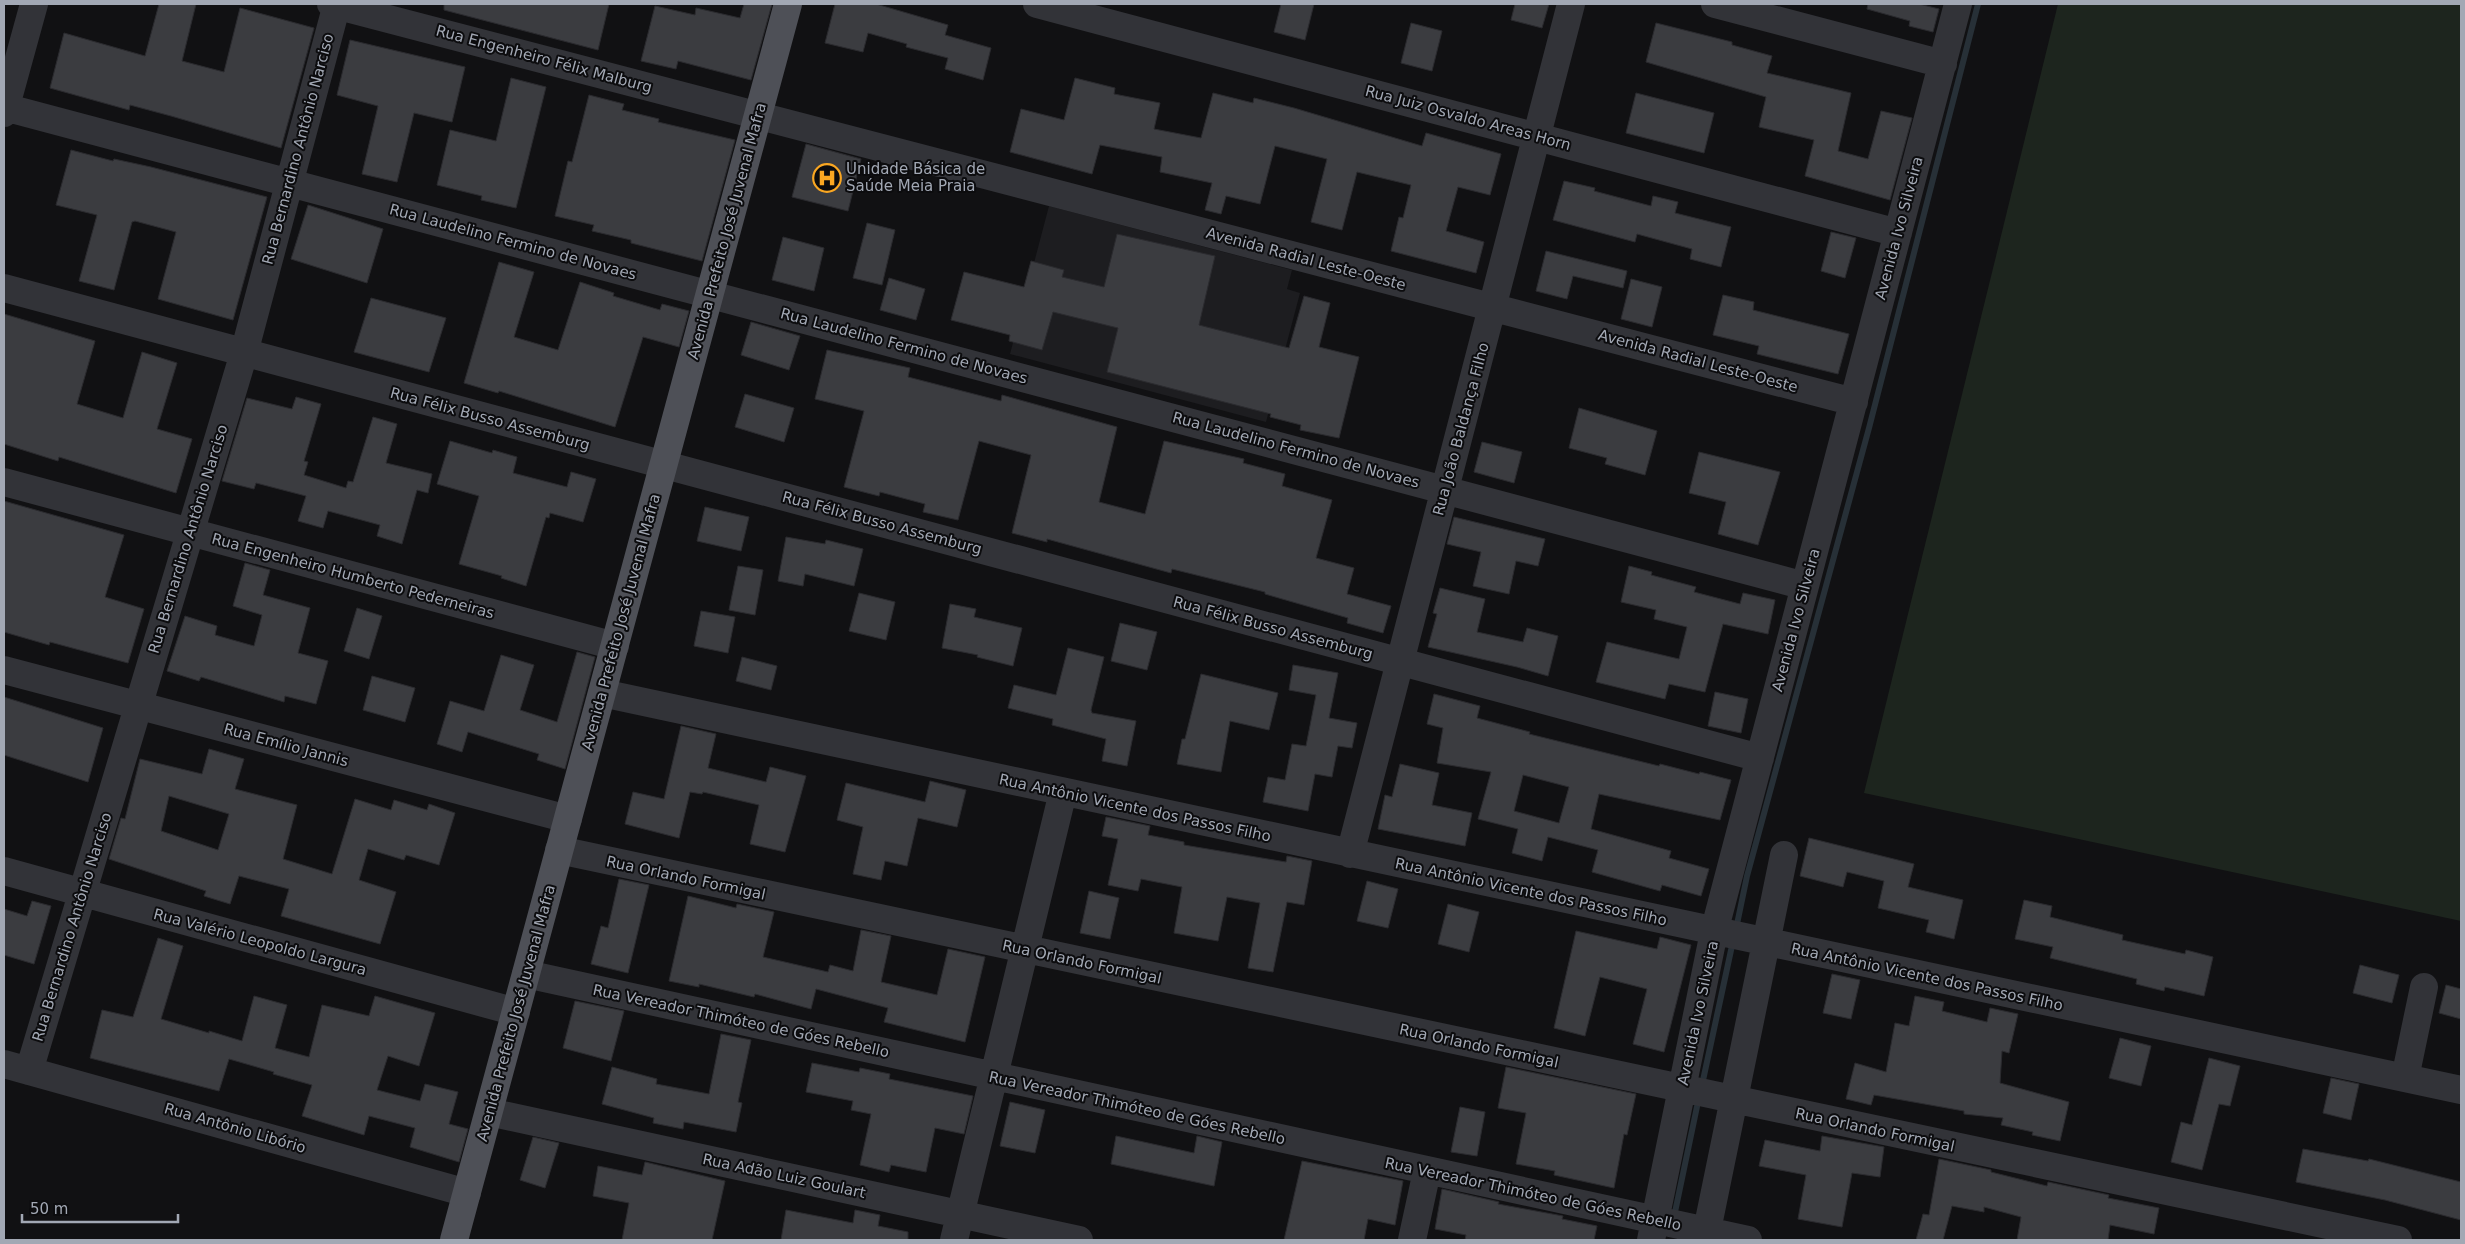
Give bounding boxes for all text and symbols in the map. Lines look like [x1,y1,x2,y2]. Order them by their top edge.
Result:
street label: Rua Engenheiro Félix Malburg [434,21,654,97]
street label: Rua Bernardino Antônio Narciso [258,31,338,267]
street label: Rua Juiz Osvaldo Areas Horn [1363,82,1573,154]
street label: Avenida Prefeito José Juvenal Mafra [684,101,770,361]
street label: Avenida Ivo Silveira [1871,154,1927,302]
place label: Unidade Básica de Saúde Meia Praia [846,160,985,195]
hospital icon: Unidade Básica de Saúde Meia Praia [812,163,842,193]
street label: Rua Laudelino Fermino de Novaes [388,200,639,284]
street label: Avenida Radial Leste-Oeste [1204,224,1408,294]
street label: Rua Laudelino Fermino de Novaes [779,304,1030,388]
street label: Avenida Radial Leste-Oeste [1596,326,1800,396]
street label: Rua João Baldança Filho [1429,340,1493,518]
street label: Rua Félix Busso Assemburg [388,384,592,454]
street label: Rua Laudelino Fermino de Novaes [1171,408,1422,492]
street label: Rua Bernardino Antônio Narciso [145,422,231,656]
street label: Rua Félix Busso Assemburg [780,488,984,558]
street label: Avenida Prefeito José Juvenal Mafra [578,492,664,752]
street label: Rua Engenheiro Humberto Pederneiras [210,530,496,622]
street label: Avenida Ivo Silveira [1768,546,1824,694]
street label: Rua Félix Busso Assemburg [1171,593,1375,663]
street label: Rua Emílio Jannis [222,720,350,770]
street label: Rua Antônio Vicente dos Passos Filho [997,770,1273,846]
street label: Rua Bernardino Antônio Narciso [29,810,115,1044]
street label: Rua Orlando Formigal [605,852,767,904]
street label: Rua Antônio Vicente dos Passos Filho [1393,854,1669,930]
street label: Avenida Prefeito José Juvenal Mafra [473,883,559,1143]
street label: Rua Valério Leopoldo Largura [151,905,369,979]
street label: Rua Orlando Formigal [1001,936,1163,988]
street label: Avenida Ivo Silveira [1674,939,1722,1087]
street label: Rua Antônio Vicente dos Passos Filho [1789,939,2065,1015]
street label: Rua Vereador Thimóteo de Góes Rebello [591,981,891,1061]
street label: Rua Orlando Formigal [1398,1020,1560,1072]
street label: Rua Vereador Thimóteo de Góes Rebello [987,1068,1287,1148]
street label: Rua Antônio Libório [162,1099,308,1157]
street label: Rua Orlando Formigal [1794,1104,1956,1156]
street label: Rua Adão Luiz Goulart [701,1150,867,1202]
street label: Rua Vereador Thimóteo de Góes Rebello [1383,1154,1683,1234]
scale bar [22,1192,179,1224]
text: 50 m [30,1200,68,1218]

